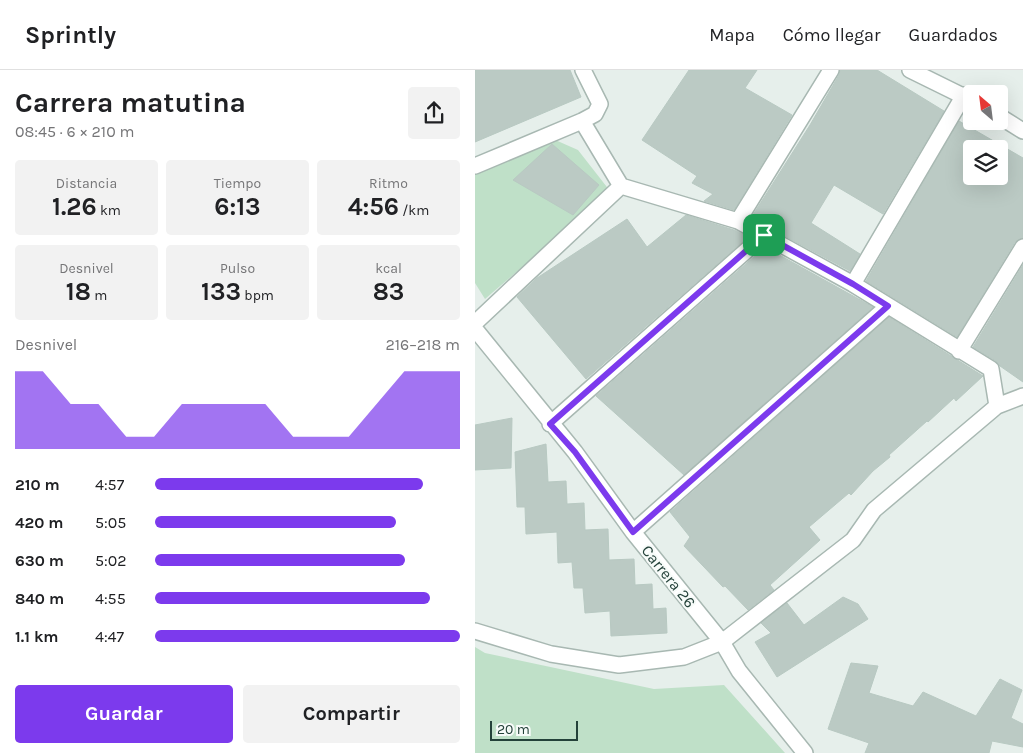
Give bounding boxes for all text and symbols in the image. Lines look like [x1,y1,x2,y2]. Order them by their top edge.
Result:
text: Sprintly [25,21,116,49]
text: Mapa [709,24,755,46]
text: Cómo llegar [783,24,881,46]
text: Guardados [909,24,998,46]
north arrow [963,85,1007,130]
map controls [963,85,1008,185]
text: Carrera matutina [15,86,246,119]
button: share [408,87,460,139]
text: 08:45 · 6 × 210 m [15,122,134,141]
button: layers [963,140,1008,185]
text: Distancia [56,175,117,192]
text: Tiempo [214,175,261,192]
text: Ritmo [369,175,408,192]
text: 1.26 [52,192,97,221]
text: 6:13 [214,192,261,221]
text: 4:56 [348,192,399,221]
text: km [97,202,121,219]
text: /km [399,202,429,219]
pin [743,214,785,256]
icon: arrive [750,221,778,249]
text: Desnivel [59,260,114,277]
text: Pulso [220,260,255,277]
text: kcal [375,260,402,277]
text: 18 [66,277,91,306]
text: 133 [201,277,241,306]
text: 83 [373,277,404,306]
text: m [91,287,107,304]
text: bpm [241,287,274,304]
text: Desnivel [15,335,77,354]
text: 216–218 m [386,335,460,354]
text: 210 m [15,475,60,494]
text: 4:57 [95,475,124,494]
text: 420 m [15,513,64,532]
text: 5:05 [95,513,126,532]
street label: Carrera 26 [638,541,700,612]
text: 630 m [15,551,64,570]
text: 5:02 [95,551,127,570]
text: 840 m [15,589,64,608]
text: 4:55 [95,589,126,608]
text: 1.1 km [15,627,59,646]
text: 4:47 [95,627,124,646]
button: Guardar [15,685,233,743]
button: Compartir [243,685,460,743]
scale bar [490,718,577,741]
text: 20 m [497,721,530,738]

